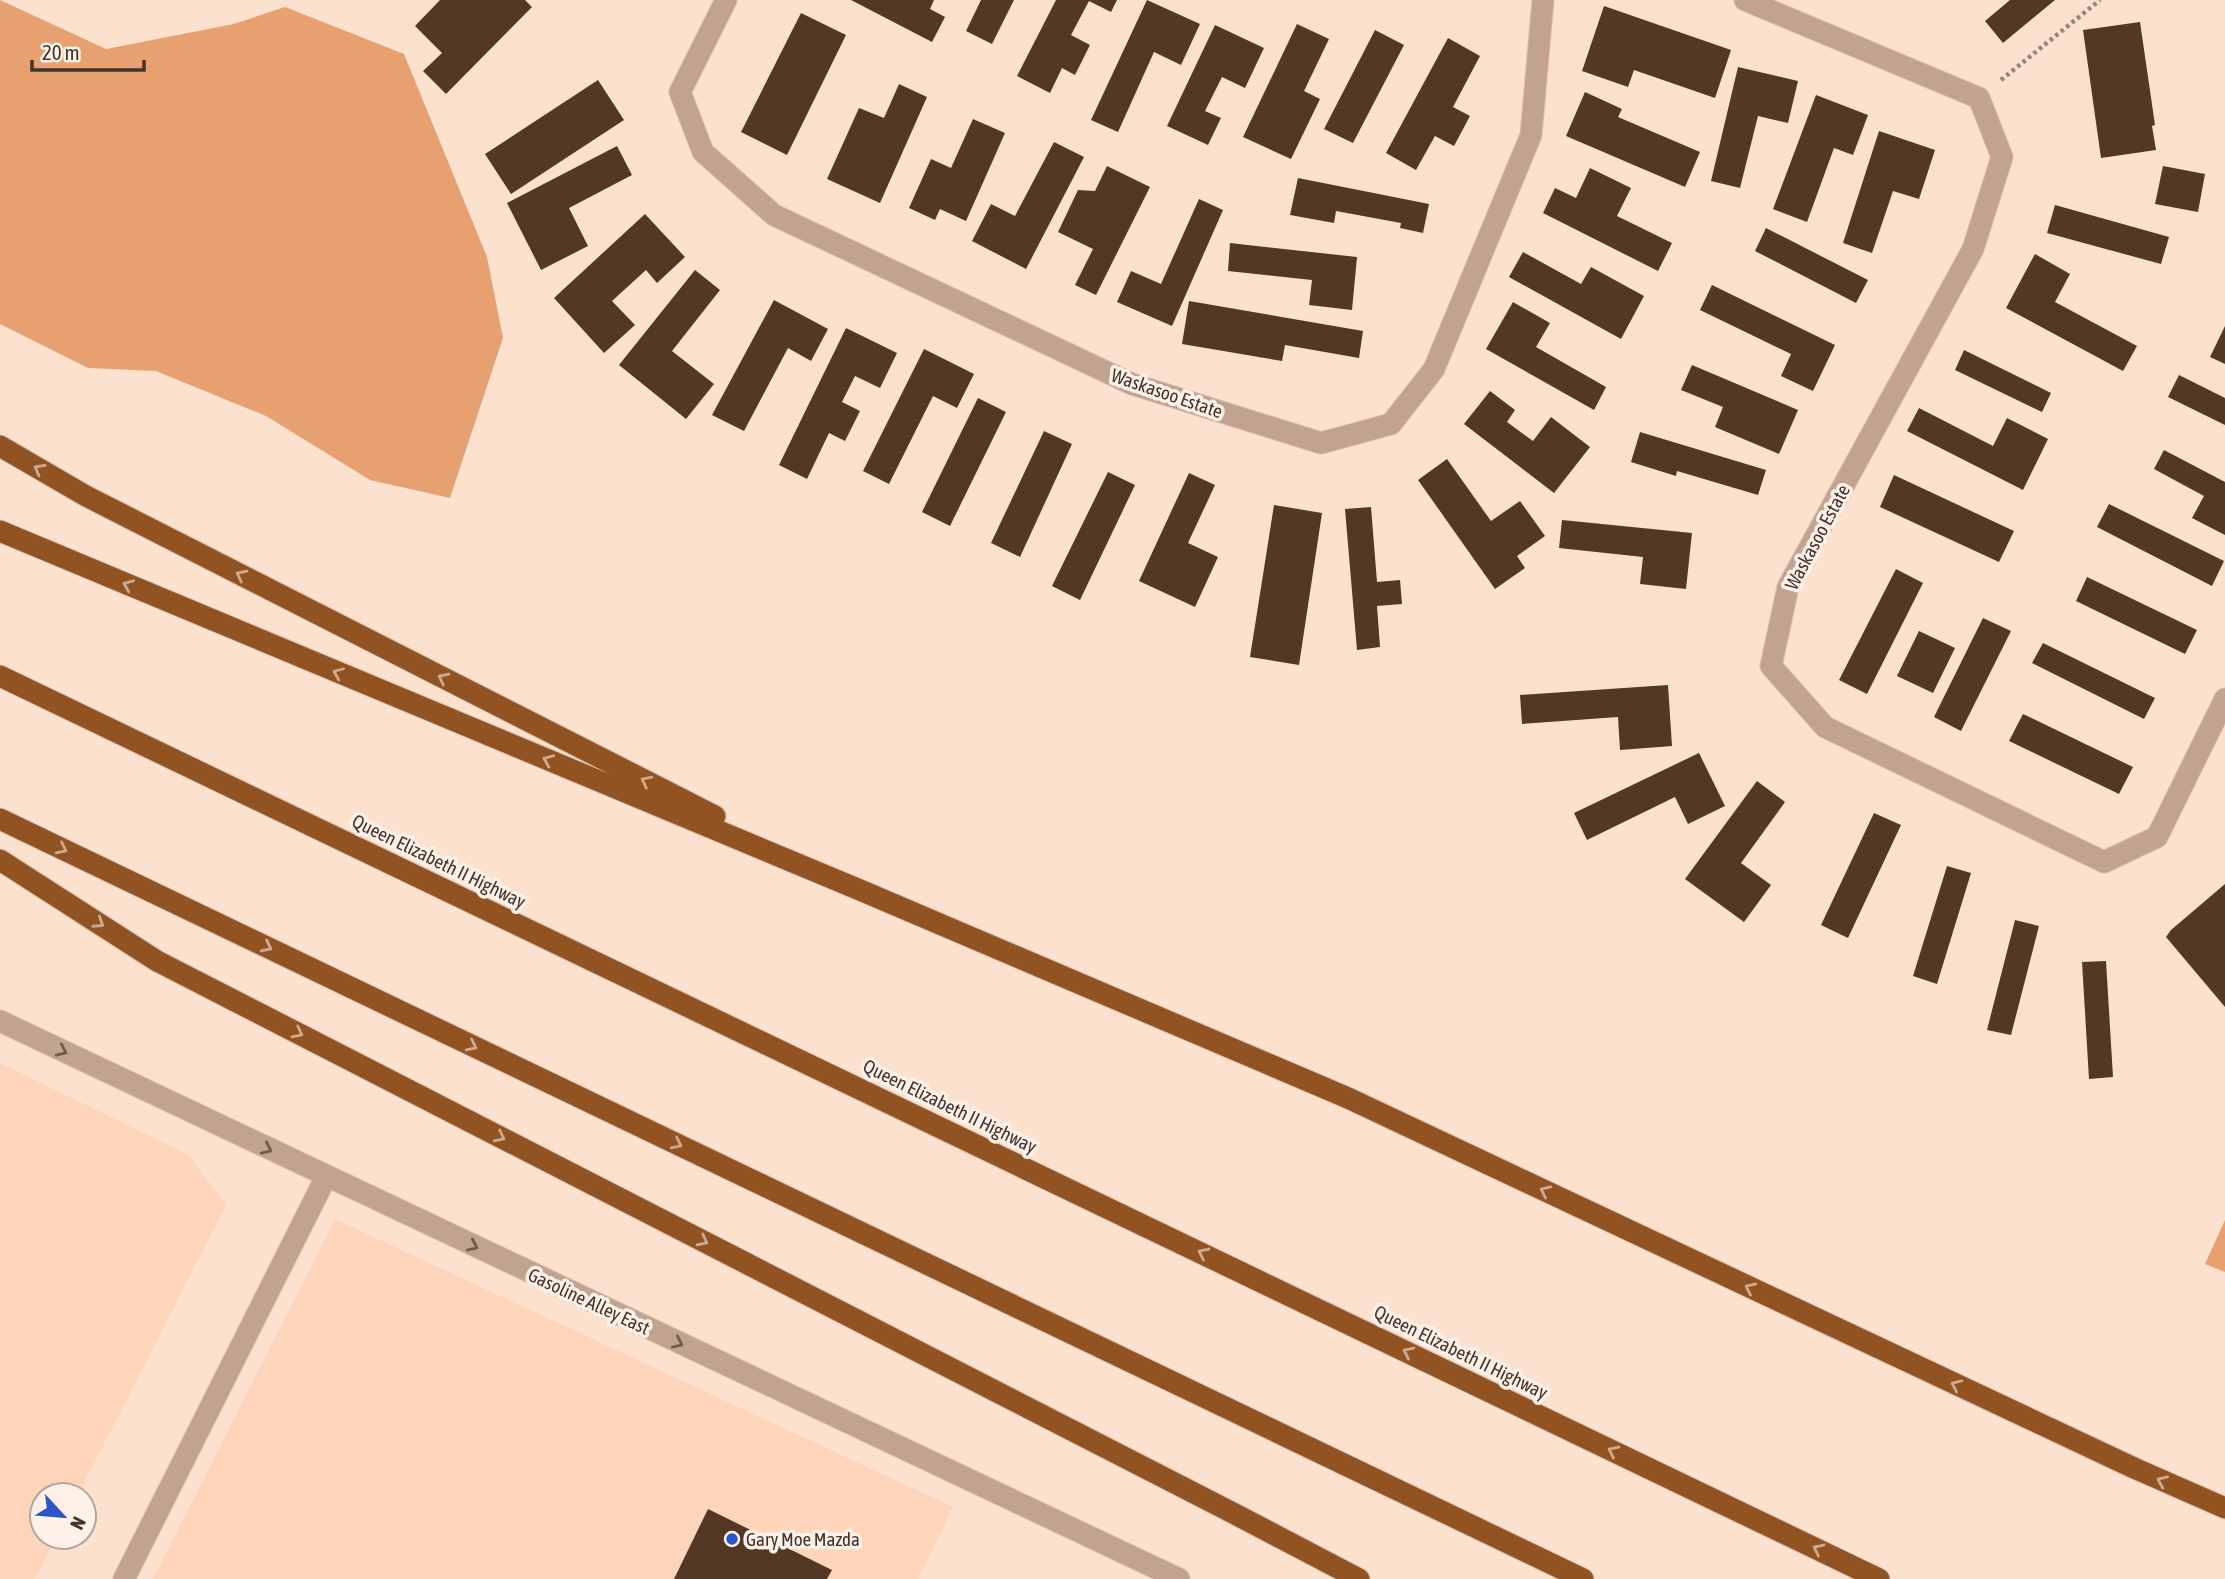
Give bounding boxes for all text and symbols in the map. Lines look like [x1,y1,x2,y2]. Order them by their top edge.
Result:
scale bar [32,28,144,72]
text: 20 m [42,40,80,64]
street label: Waskasoo Estate [1109,364,1225,422]
one-way arrow [34,464,47,477]
street label: Waskasoo Estate [1780,481,1854,593]
one-way arrow [236,569,248,583]
one-way arrow [123,580,135,594]
one-way arrow [333,667,345,681]
one-way arrow [438,672,451,686]
one-way arrow [543,754,555,768]
one-way arrow [641,776,653,789]
street label: Queen Elizabeth II Highway [349,809,529,913]
one-way arrow [54,840,67,854]
one-way arrow [91,915,104,928]
one-way arrow [260,939,272,953]
one-way arrow [291,1025,303,1038]
one-way arrow [465,1037,477,1051]
one-way arrow [55,1043,67,1057]
street label: Queen Elizabeth II Highway [860,1054,1040,1158]
one-way arrow [493,1128,505,1142]
one-way arrow [670,1136,682,1150]
one-way arrow [260,1140,272,1154]
one-way arrow [1540,1185,1552,1199]
one-way arrow [695,1232,708,1246]
one-way arrow [466,1238,478,1252]
one-way arrow [1198,1248,1210,1262]
street label: Gasoline Alley East [525,1263,653,1339]
one-way arrow [1745,1282,1758,1296]
street label: Queen Elizabeth II Highway [1371,1300,1551,1404]
one-way arrow [671,1335,684,1349]
one-way arrow [1403,1346,1415,1360]
one-way arrow [1951,1379,1963,1393]
one-way arrow [1608,1445,1620,1459]
one-way arrow [2157,1475,2170,1489]
north arrow [28,1481,98,1551]
text: N [66,1514,91,1533]
place label: Gary Moe Mazda [746,1528,860,1550]
marker: Gary Moe Mazda [724,1531,740,1547]
one-way arrow [1813,1544,1825,1558]

